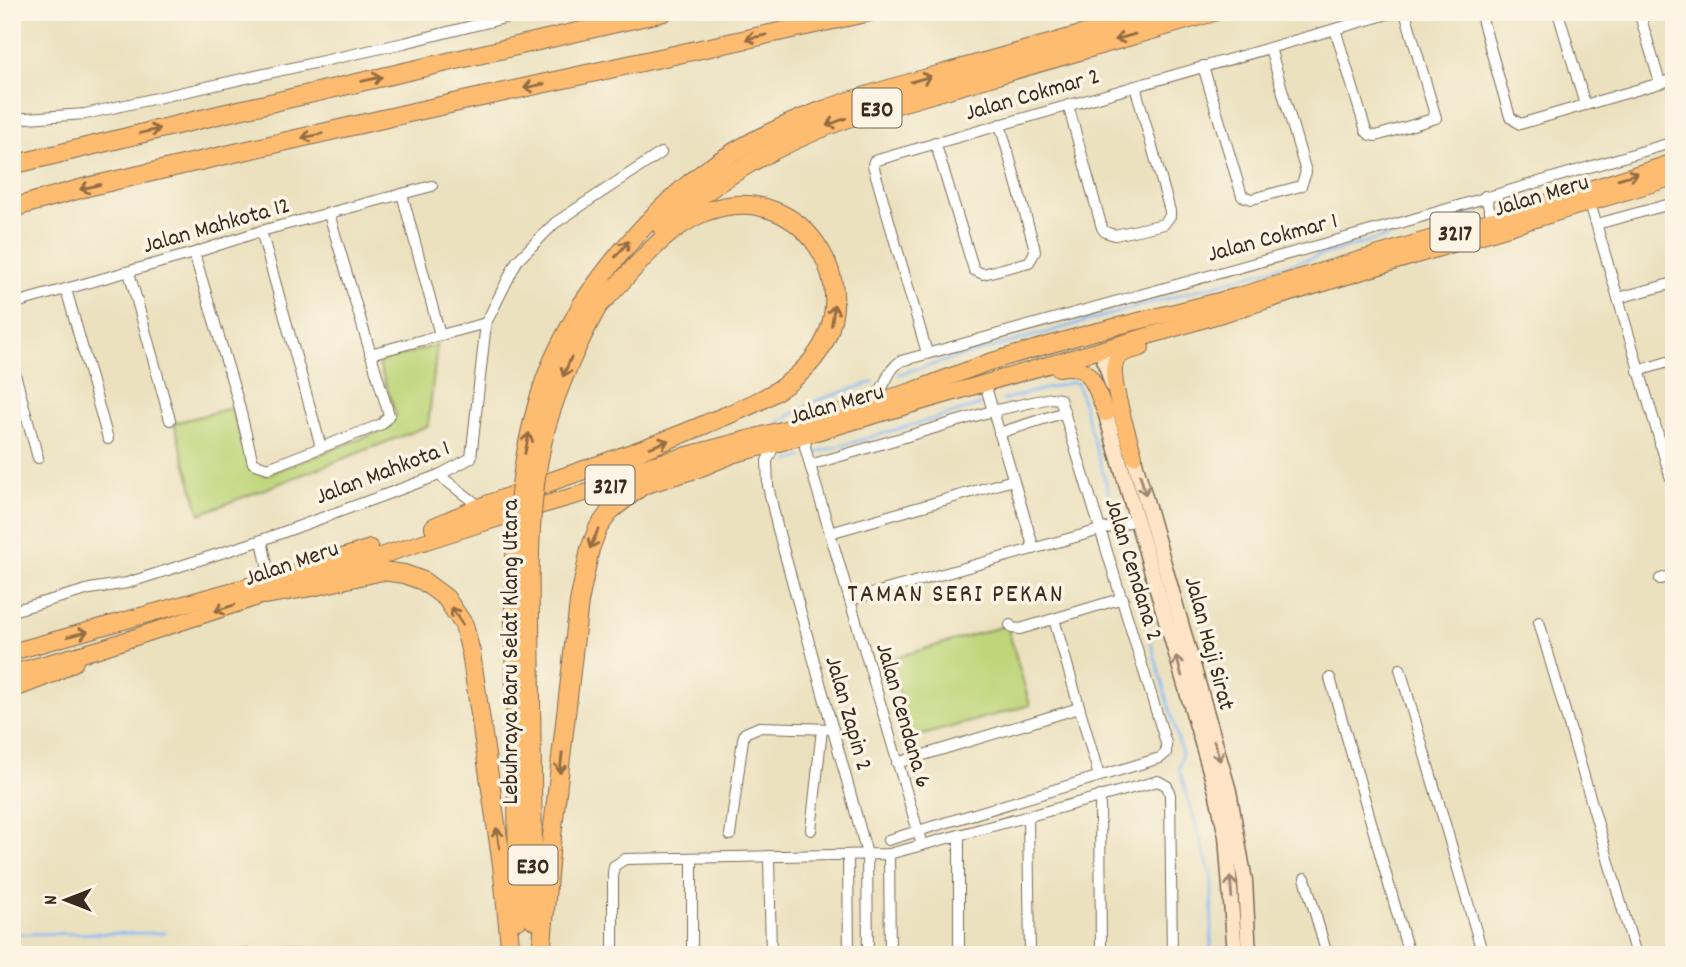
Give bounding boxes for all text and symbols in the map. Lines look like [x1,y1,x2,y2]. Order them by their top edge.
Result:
one-way arrow [745,31,768,45]
one-way arrow [1114,32,1136,45]
street label: Jalan Cokmar 2 [962,60,1104,131]
one-way arrow [360,72,382,85]
one-way arrow [910,72,932,85]
one-way arrow [523,80,546,93]
road number: E30 [852,88,902,128]
one-way arrow [826,117,847,129]
one-way arrow [138,123,161,137]
one-way arrow [301,129,324,143]
street label: Jalan Meru [1490,166,1593,227]
one-way arrow [1617,168,1639,181]
one-way arrow [79,181,102,194]
street label: Jalan Mahkota 12 [139,190,294,264]
street label: Jalan Cokmar 1 [1204,205,1342,273]
road number: 3217 [1430,213,1480,252]
one-way arrow [614,241,630,259]
one-way arrow [827,304,840,327]
one-way arrow [560,355,573,377]
street label: Jalan Meru [785,376,888,436]
one-way arrow [521,432,535,455]
street label: Jalan Mahkota 1 [311,433,455,515]
one-way arrow [647,436,669,449]
road number: 3217 [586,466,634,505]
one-way arrow [1137,474,1150,496]
street label: Jalan Cendana 2 [1094,494,1170,646]
street label: Lebuhraya Baru Selat Klang Utara [495,498,529,805]
one-way arrow [587,527,600,549]
street label: Jalan Meru [240,533,344,597]
street label: Jalan Haji Sirat [1174,573,1242,715]
district label: TAMAN SERI PEKAN [847,577,1065,614]
one-way arrow [214,603,236,615]
one-way arrow [450,606,464,626]
one-way arrow [66,627,89,640]
street label: Jalan Cendana 6 [865,639,939,792]
street label: Jalan Zapin 2 [815,652,880,775]
one-way arrow [1171,655,1184,677]
one-way arrow [1211,740,1224,762]
one-way arrow [554,751,567,774]
one-way arrow [492,827,505,850]
road number: E30 [508,846,558,884]
north arrow [32,866,102,936]
one-way arrow [1224,876,1237,898]
text: N [39,895,66,905]

